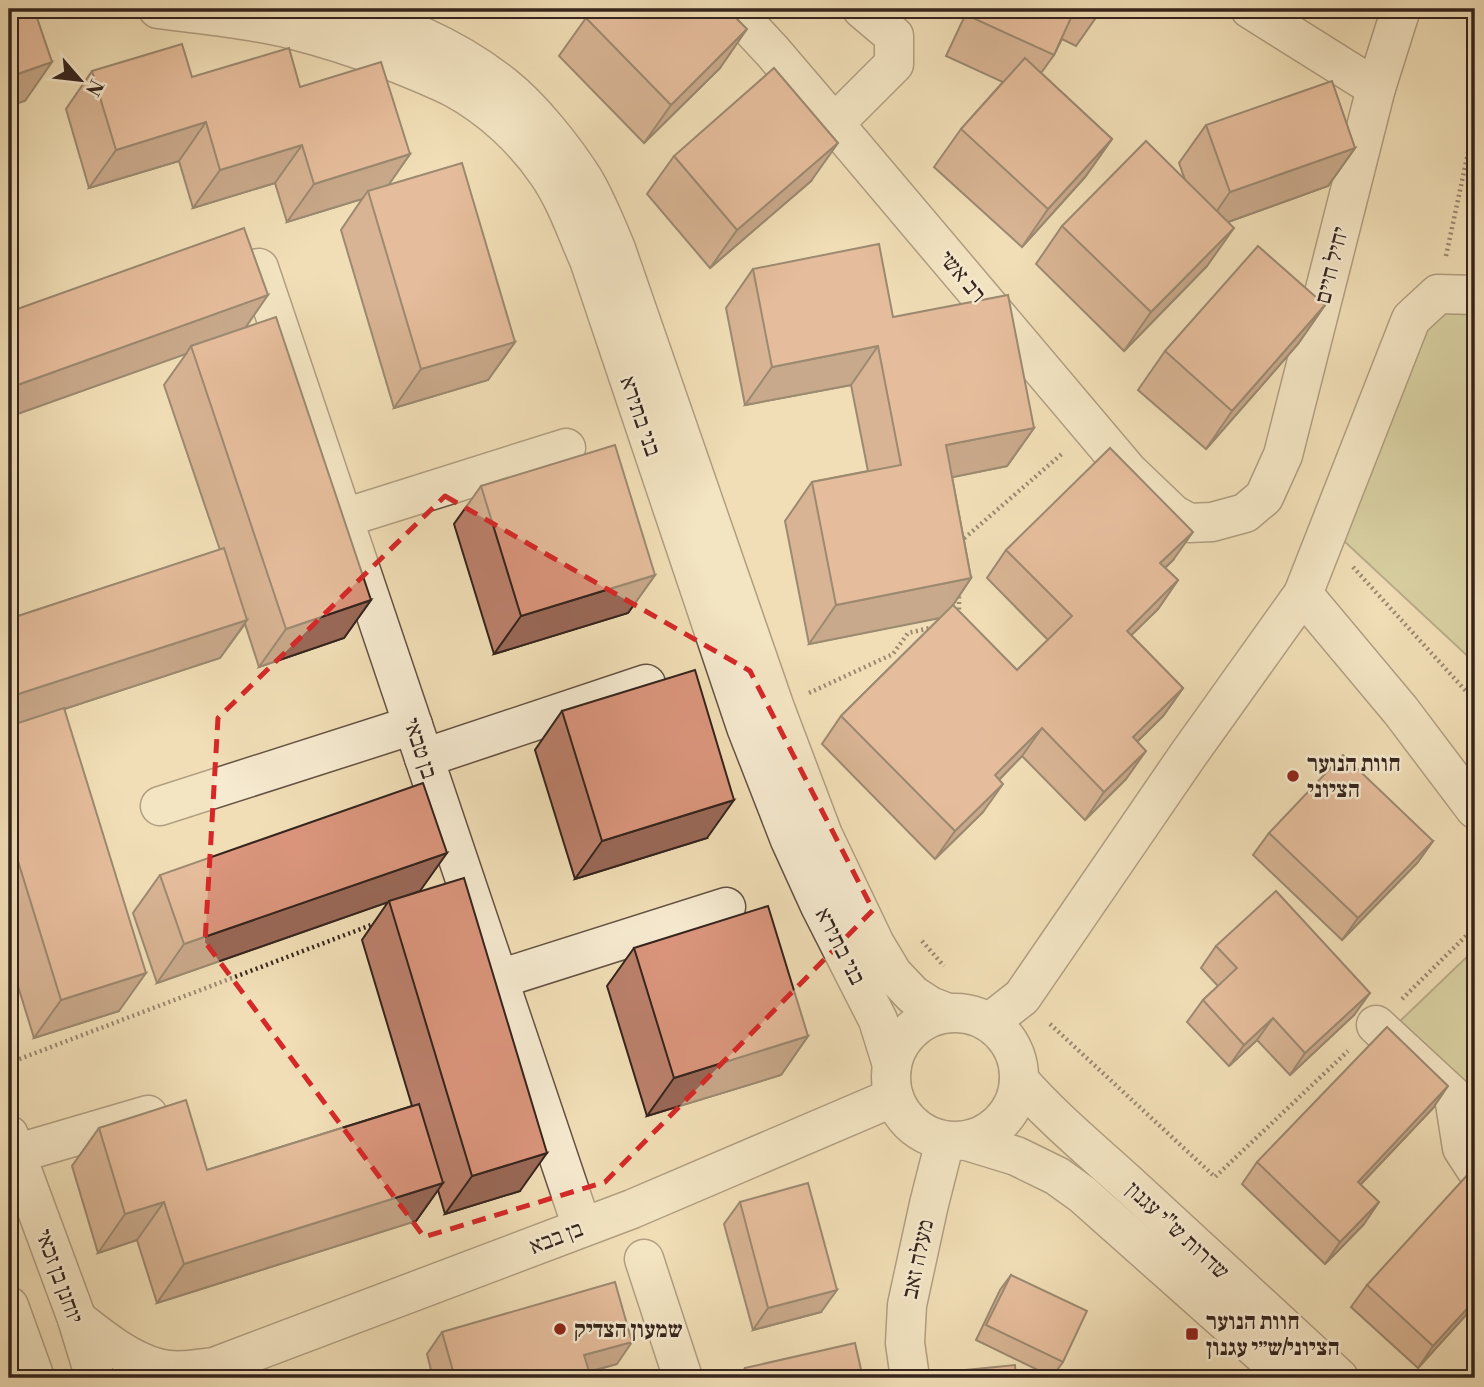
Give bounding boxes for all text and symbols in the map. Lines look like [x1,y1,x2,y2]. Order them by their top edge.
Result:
north arrow [46,46,116,116]
text: N [80,75,108,100]
street label: יחיל חיים [1309,224,1355,307]
street label: רב אשי [932,245,992,308]
street label: בני בתירא [613,373,667,460]
street label: בן טבאי [397,714,443,782]
place label: חוות הנוער הציוני [1307,750,1401,804]
marker: חוות הנוער הציוני [1285,768,1301,784]
street label: בני בתירא [809,903,871,990]
street label: שדרות ש"י עגנון [1120,1176,1235,1286]
street label: בן בבא [526,1215,587,1261]
street label: מעלה זאב [896,1217,940,1301]
street label: יוחנן בן זכאי [29,1225,89,1327]
place label: חוות הנוער הציוני/ש״י עגנון [1206,1308,1340,1362]
place label: שמעון הצדיק [574,1316,683,1344]
marker: שמעון הצדיק [552,1321,568,1337]
marker: חוות הנוער הציוני/ש״י עגנון [1184,1326,1200,1342]

